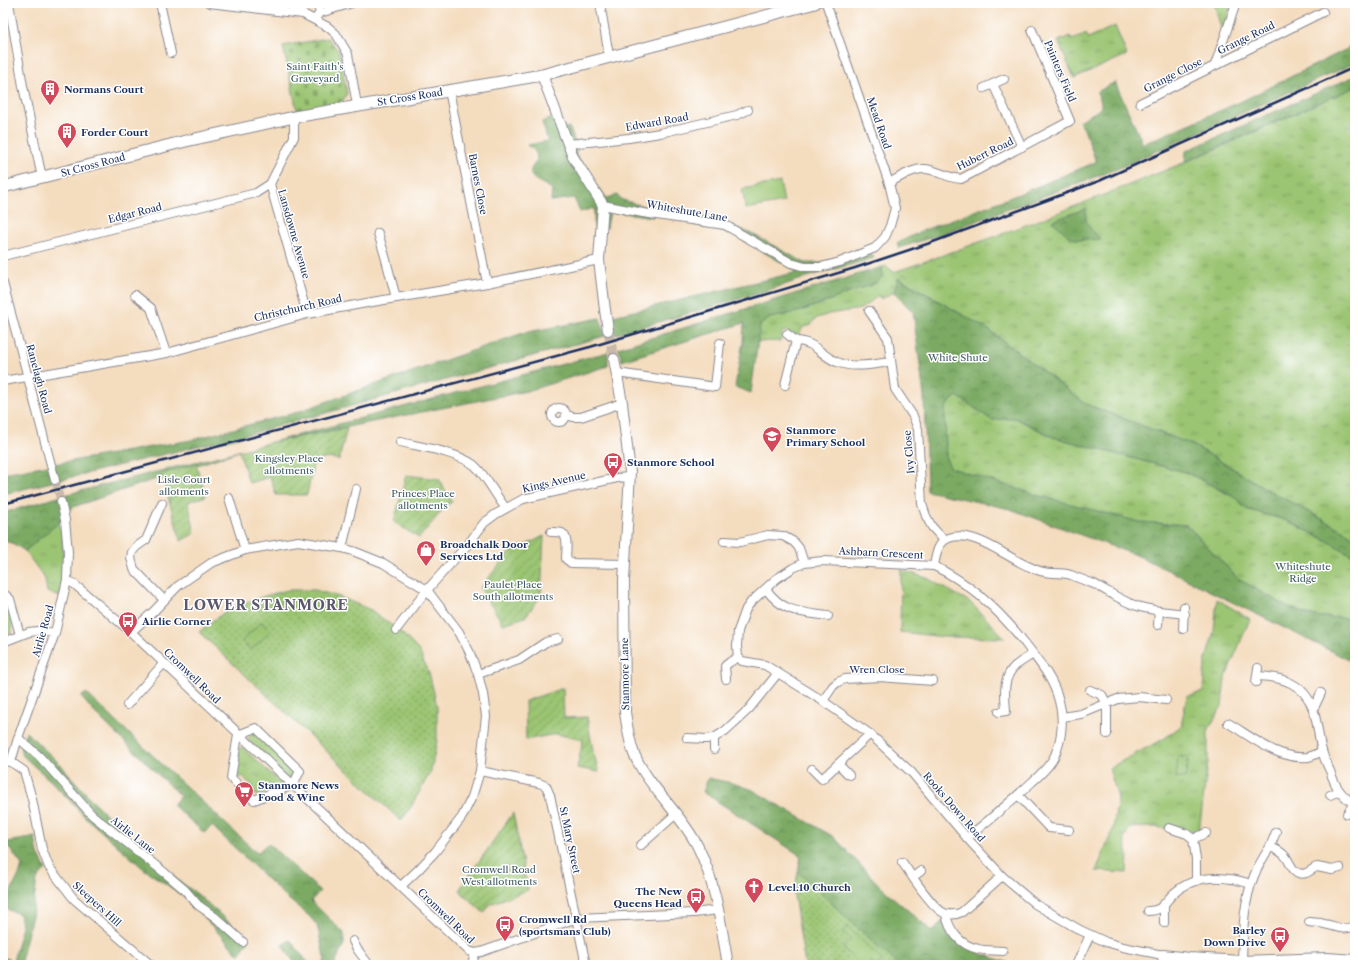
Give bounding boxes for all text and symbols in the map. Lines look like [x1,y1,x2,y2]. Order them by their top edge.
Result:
street label: Grange Road [1215,19,1277,57]
street label: Painters Field [1041,38,1079,104]
street label: Grange Close [1142,54,1205,95]
park label: Saint Faith's Graveyard [286,60,344,85]
building icon: Normans Court [39,78,61,106]
place label: Normans Court [64,83,143,96]
street label: St Cross Road [376,85,444,109]
street label: Mead Road [864,95,894,151]
street label: Edward Road [624,110,690,134]
building icon: Forder Court [56,121,78,149]
place label: Forder Court [81,126,148,139]
street label: Hubert Road [955,135,1015,173]
street label: St Cross Road [59,150,127,180]
street label: Barnes Close [466,152,490,216]
street label: Lansdowne Avenue [275,188,313,281]
street label: Whiteshute Lane [645,197,729,225]
street label: Edgar Road [107,200,163,226]
street label: Christchurch Road [253,292,343,324]
street label: Ranelagh Road [23,343,55,415]
park label: White Shute [927,351,988,364]
place label: Stanmore Primary School [786,424,866,449]
school or university icon: Stanmore Primary School [761,425,783,453]
street label: Ivy Close [901,429,917,474]
bus stop icon: Stanmore School [602,451,624,479]
park label: Kingsley Place allotments [255,452,324,477]
place label: Stanmore School [627,456,715,469]
street label: Kings Avenue [521,468,587,496]
park label: Lisle Court allotments [158,473,211,498]
park label: Princes Place allotments [391,487,455,512]
place label: Broadchalk Door Services Ltd [440,538,528,563]
shop icon: Broadchalk Door Services Ltd [415,539,437,567]
street label: Ashbarn Crescent [837,544,924,562]
park label: Whiteshute Ridge [1274,560,1331,585]
park label: Paulet Place South allotments [473,578,553,603]
district label: LOWER STANMORE [183,596,349,614]
street label: Airlie Road [29,603,57,660]
bus stop icon: Airlie Corner [117,610,139,638]
place label: Airlie Corner [141,615,211,628]
street label: Stanmore Lane [618,637,632,710]
street label: Cromwell Road [161,646,223,706]
street label: Wren Close [848,663,905,676]
street label: Rooks Down Road [920,769,988,845]
place label: Stanmore News Food & Wine [258,779,339,804]
supermarket icon: Stanmore News Food & Wine [233,780,255,808]
street label: St Mary Street [557,805,584,875]
street label: Airlie Lane [107,813,158,857]
park label: Cromwell Road West allotments [460,863,537,888]
church icon: Level.10 Church [743,876,765,904]
street label: Sleepers Hill [70,879,124,929]
place label: Level.10 Church [768,881,851,894]
place label: The New Queens Head [613,885,683,910]
street label: Cromwell Road [415,886,477,946]
bus stop icon: The New Queens Head [685,886,707,914]
place label: Cromwell Rd (sportsmans Club) [519,913,611,938]
bus stop icon: Cromwell Rd (sportsmans Club) [494,914,516,942]
place label: Barley Down Drive [1203,924,1267,949]
bus stop icon: Barley Down Drive [1269,925,1291,953]

